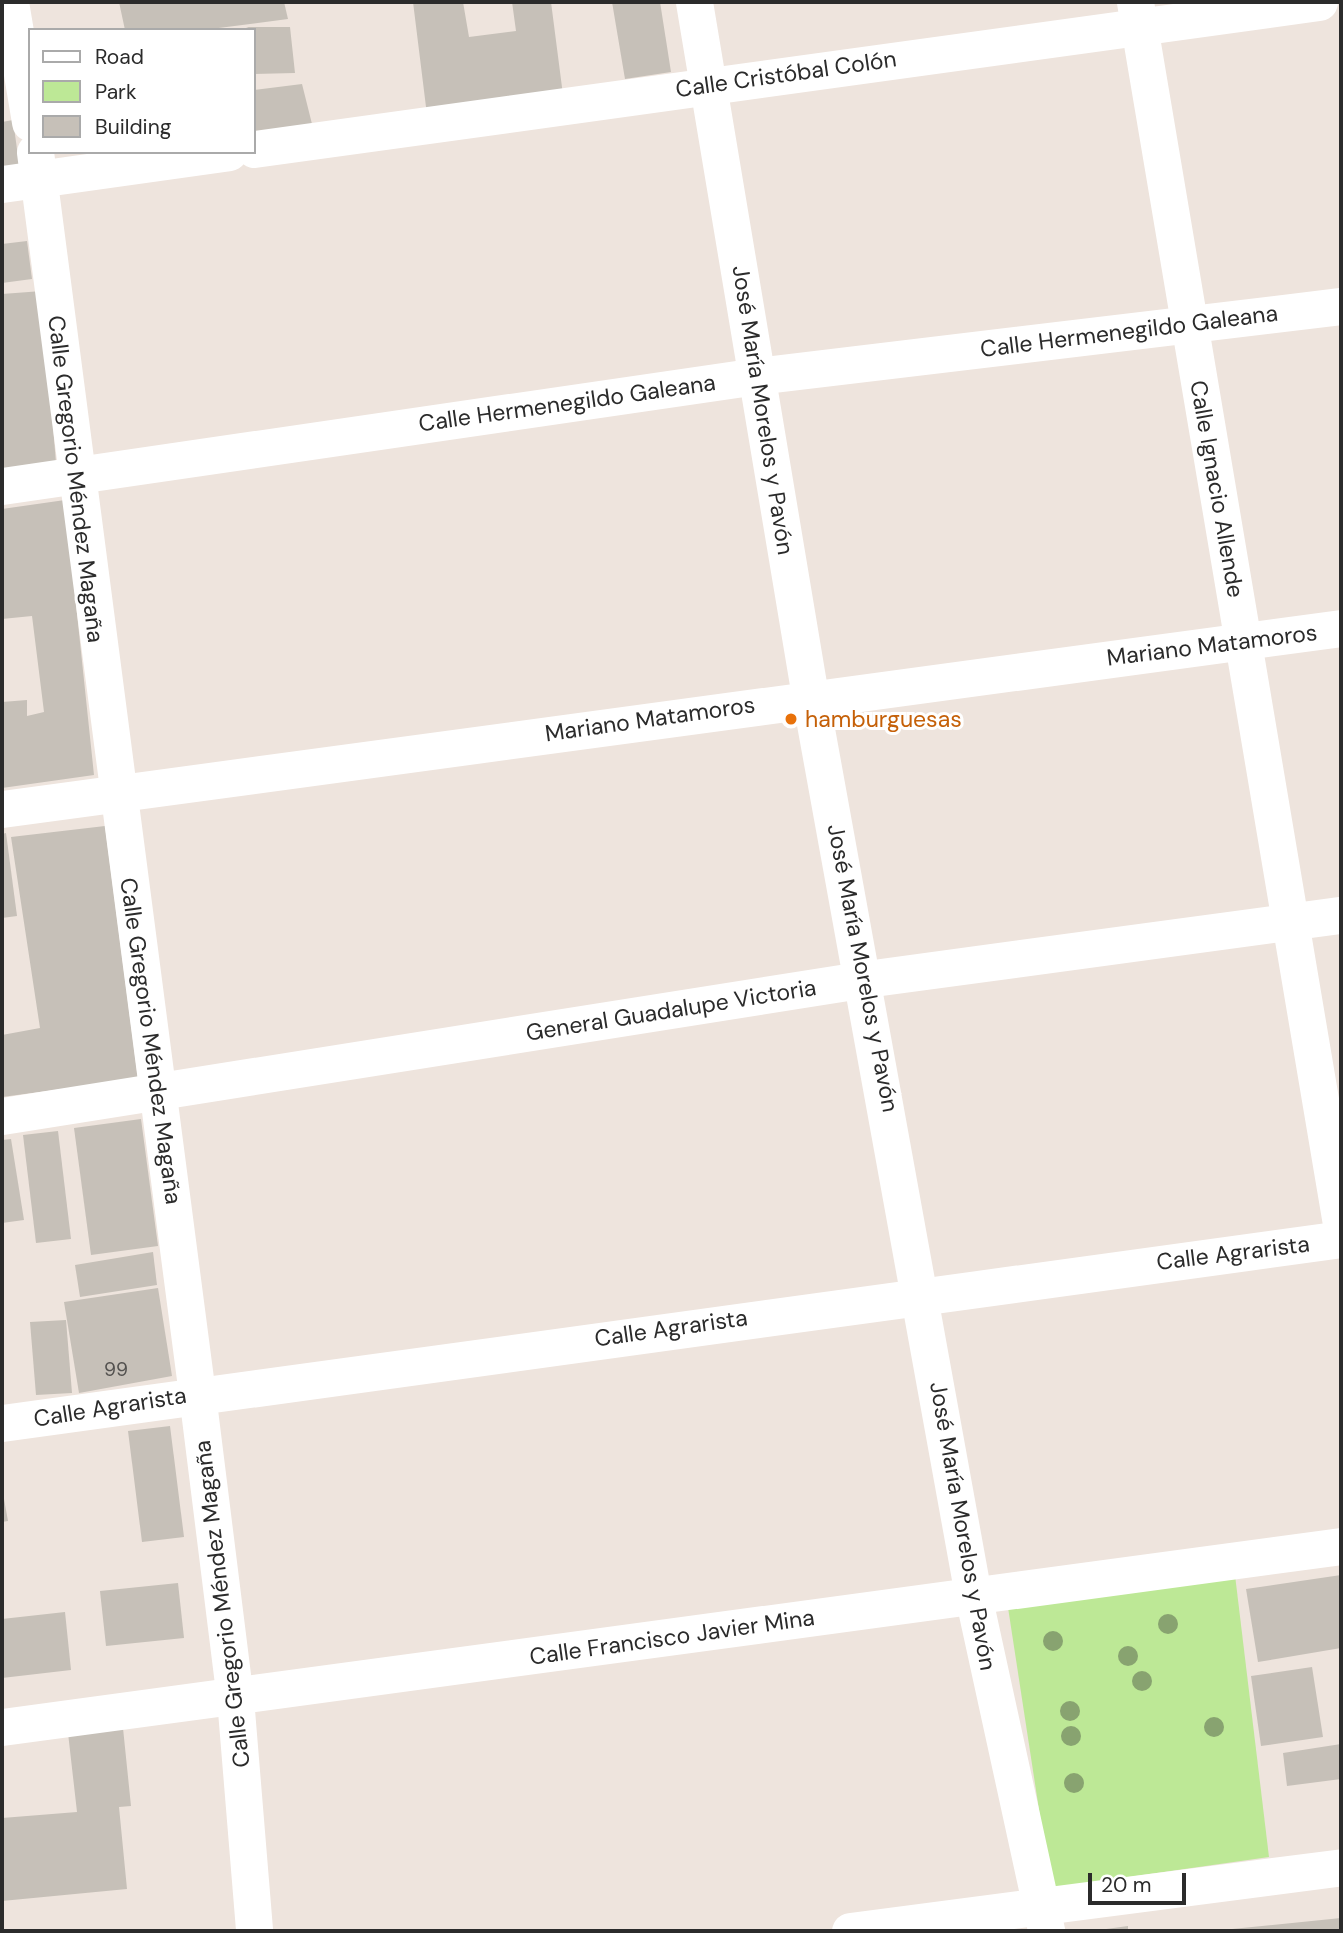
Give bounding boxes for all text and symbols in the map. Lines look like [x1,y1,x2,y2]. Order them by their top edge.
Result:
legend [28,28,256,154]
text: Road [95,43,144,71]
street label: Calle Cristóbal Colón [674,45,898,103]
text: Park [95,78,136,106]
text: Building [95,113,171,141]
street label: José María Morelos y Pavón [726,263,800,557]
street label: Calle Hermenegildo Galeana [979,299,1279,363]
street label: Calle Gregorio Méndez Magaña [42,314,110,644]
street label: Calle Hermenegildo Galeana [417,368,717,438]
street label: Calle Ignacio Allende [1184,378,1250,600]
street label: Mariano Matamoros [1105,618,1319,672]
street label: Mariano Matamoros [543,691,757,747]
place label: hamburguesas [805,705,962,733]
marker: hamburguesas [783,711,799,727]
street label: José María Morelos y Pavón [822,822,904,1114]
street label: Calle Gregorio Méndez Magaña [114,876,188,1206]
street label: General Guadalupe Victoria [524,973,818,1047]
street label: Calle Agrarista [1155,1230,1311,1276]
street label: Calle Agrarista [593,1304,749,1352]
house number: 99 [104,1359,128,1381]
street label: José María Morelos y Pavón [924,1379,1002,1673]
street label: Calle Agrarista [32,1381,188,1433]
street label: Calle Gregorio Méndez Magaña [188,1439,256,1769]
street label: Calle Francisco Javier Mina [528,1603,816,1671]
scale bar [1091,1860,1189,1904]
text: 20 m [1101,1871,1152,1899]

